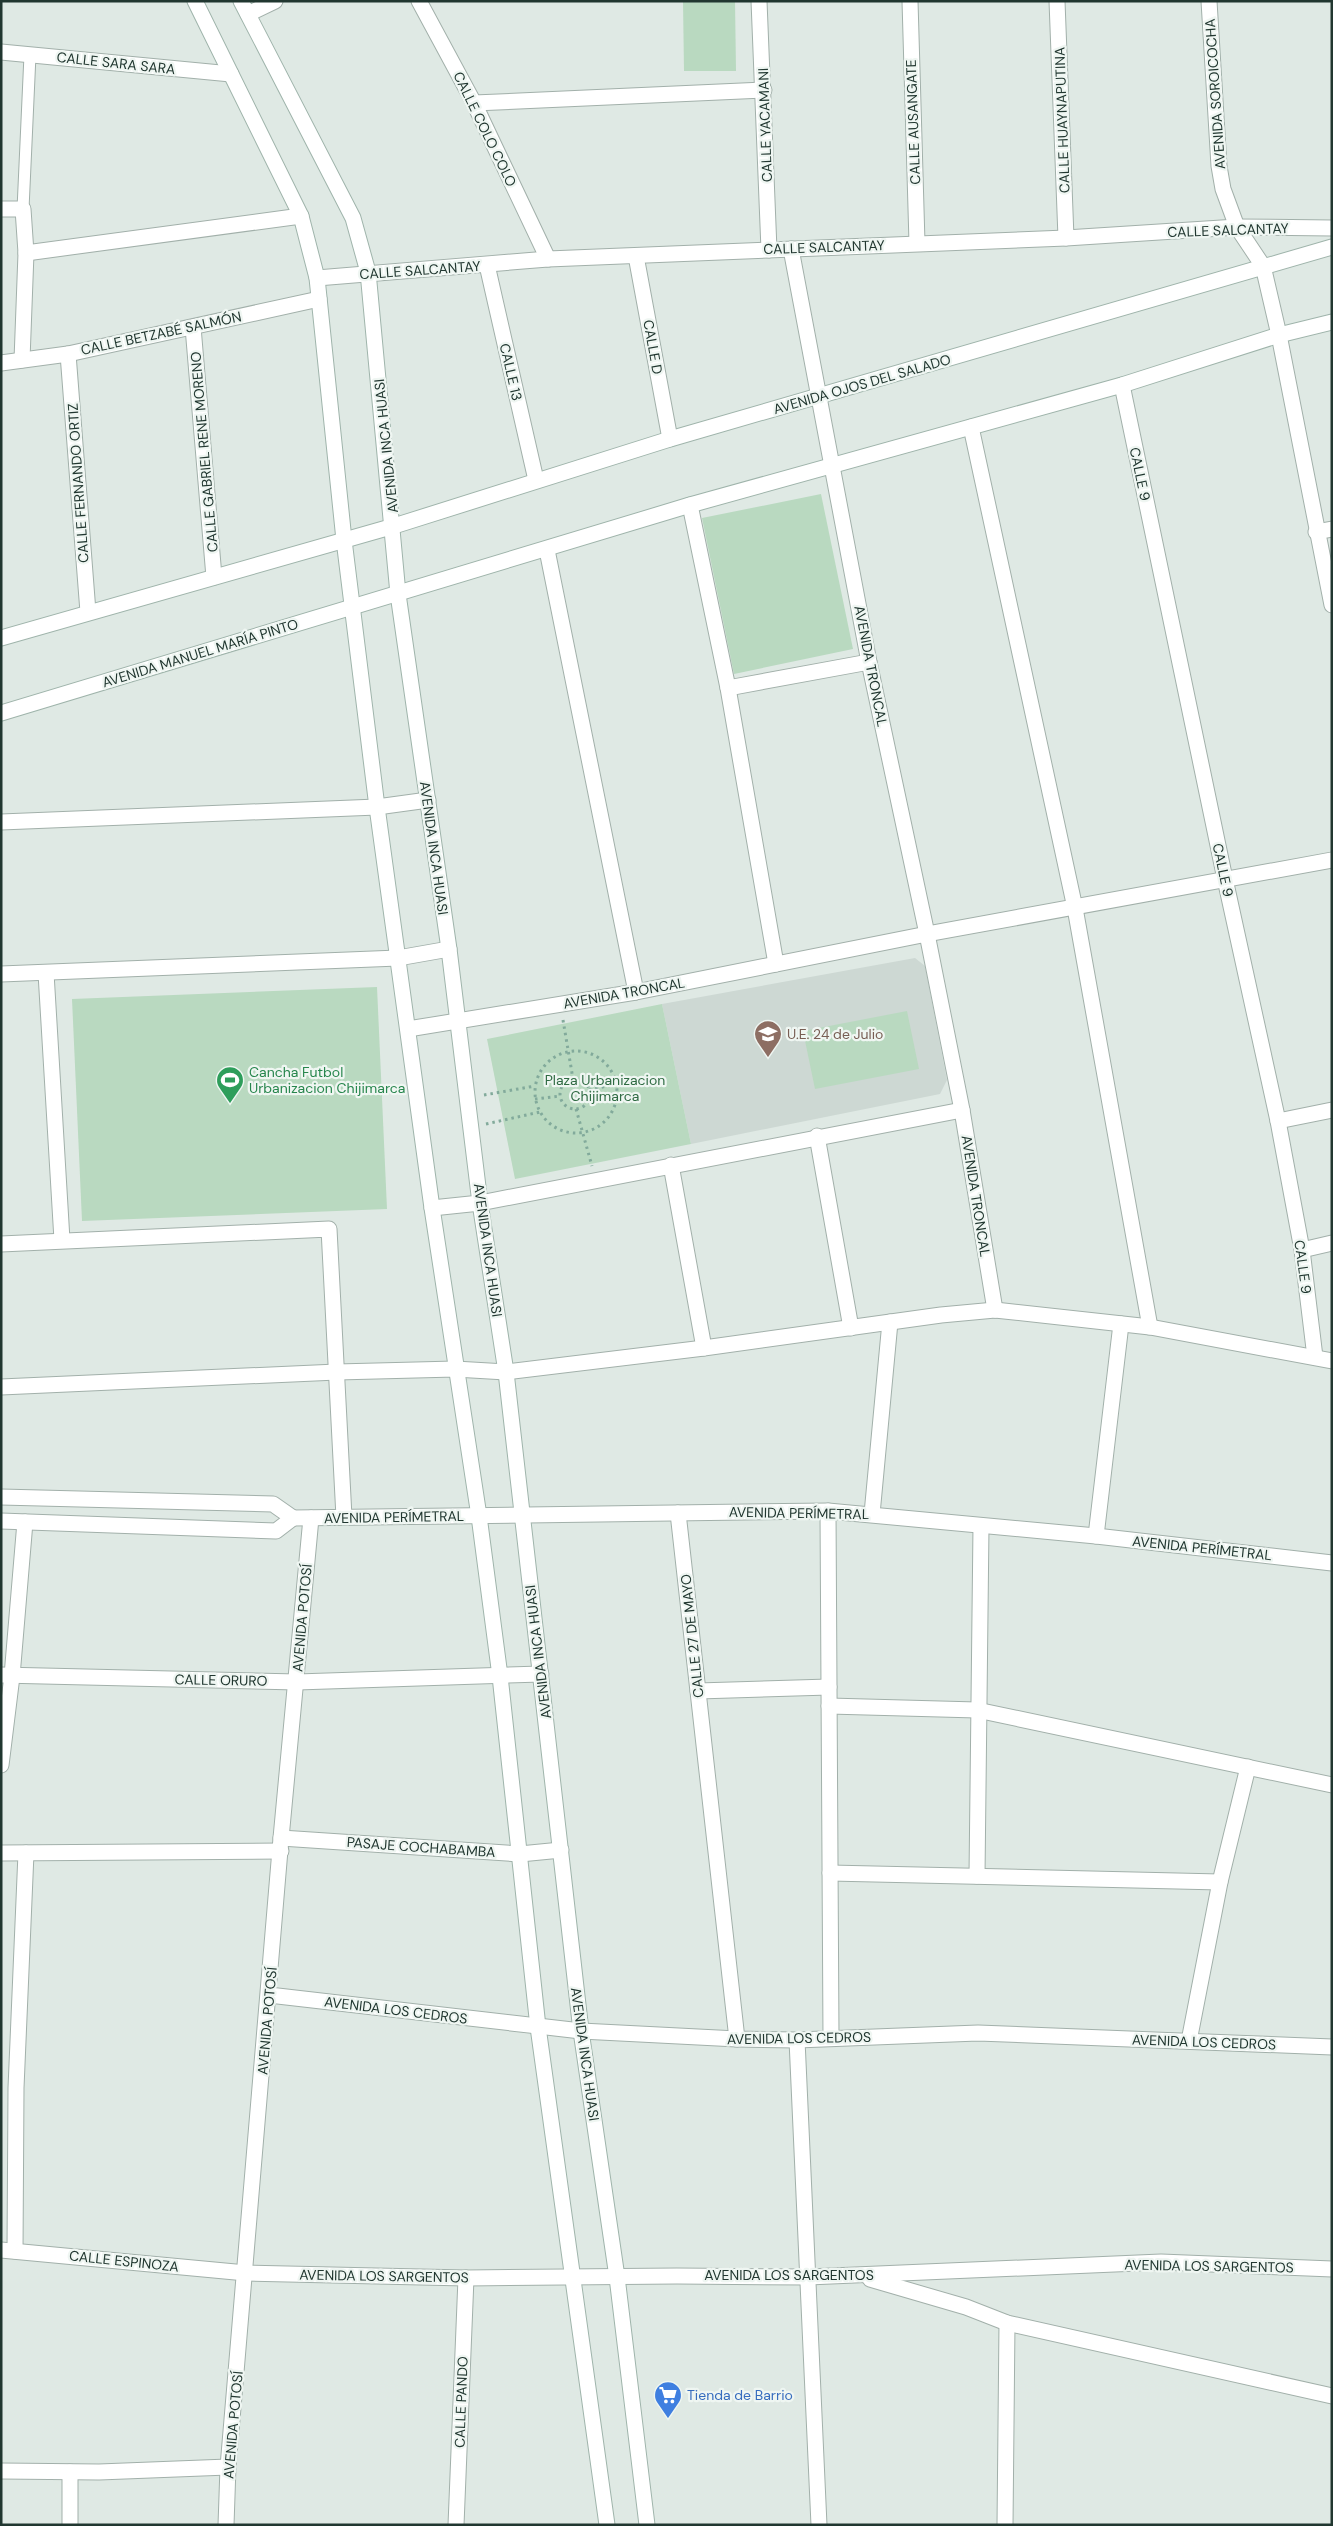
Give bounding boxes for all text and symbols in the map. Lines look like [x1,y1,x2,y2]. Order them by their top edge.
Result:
street label: AVENIDA SOROICOCHA [1201,18,1229,170]
street label: CALLE HUAYNAPUTINA [1050,46,1074,194]
street label: CALLE SARA SARA [56,48,176,78]
street label: CALLE AUSANGATE [902,59,924,185]
street label: CALLE YACAMANI [754,68,776,182]
street label: CALLE COLO COLO [449,69,521,190]
street label: CALLE SALCANTAY [1167,219,1289,241]
street label: CALLE SALCANTAY [763,236,885,258]
street label: CALLE SALCANTAY [359,257,481,283]
street label: CALLE BETZABÉ SALMÓN [79,307,243,359]
street label: CALLE D [639,318,667,376]
street label: CALLE 13 [496,342,526,402]
street label: AVENIDA OJOS DEL SALADO [771,350,953,418]
street label: CALLE GABRIEL RENE MORENO [186,351,222,553]
street label: AVENIDA INCA HUASI [370,378,402,514]
street label: CALLE FERNANDO ORTIZ [63,403,93,563]
street label: CALLE 9 [1126,446,1154,503]
street label: AVENIDA TRONCAL [850,604,892,728]
street label: AVENIDA MANUEL MARÍA PINTO [100,615,300,691]
street label: AVENIDA INCA HUASI [416,780,452,916]
street label: CALLE 9 [1209,842,1237,899]
street label: AVENIDA TRONCAL [562,973,686,1013]
school or university icon: U.E. 24 de Julio [753,1019,783,1058]
place label: U.E. 24 de Julio [787,1025,883,1043]
place label: Cancha Futbol Urbanizacion Chijimarca [249,1063,405,1097]
sports icon: Cancha Futbol Urbanizacion Chijimarca [215,1065,245,1104]
park label: Plaza Urbanizacion Chijimarca [545,1071,665,1105]
street label: AVENIDA TRONCAL [957,1134,995,1258]
street label: AVENIDA INCA HUASI [470,1182,506,1318]
street label: CALLE 9 [1290,1239,1316,1295]
street label: AVENIDA PERÍMETRAL [729,1503,869,1523]
street label: AVENIDA PERÍMETRAL [324,1507,464,1527]
street label: AVENIDA PERÍMETRAL [1131,1532,1273,1564]
street label: AVENIDA POTOSÍ [288,1563,316,1673]
street label: CALLE 27 DE MAYO [677,1573,707,1699]
street label: AVENIDA INCA HUASI [521,1584,555,1720]
street label: CALLE ORURO [174,1670,268,1690]
street label: PASAJE COCHABAMBA [346,1833,496,1861]
street label: AVENIDA POTOSÍ [253,1966,281,2076]
street label: AVENIDA INCA HUASI [567,1986,603,2122]
street label: AVENIDA LOS CEDROS [323,1992,469,2028]
street label: AVENIDA LOS CEDROS [727,2028,871,2048]
street label: AVENIDA LOS CEDROS [1132,2030,1276,2054]
street label: CALLE ESPINOZA [68,2246,180,2276]
street label: AVENIDA LOS SARGENTOS [1124,2256,1294,2276]
street label: AVENIDA LOS SARGENTOS [299,2266,469,2286]
street label: AVENIDA LOS SARGENTOS [704,2266,874,2284]
street label: CALLE PANDO [450,2356,472,2448]
street label: AVENIDA POTOSÍ [219,2370,247,2480]
supermarket icon: Tienda de Barrio [653,2380,683,2419]
place label: Tienda de Barrio [687,2386,793,2404]

